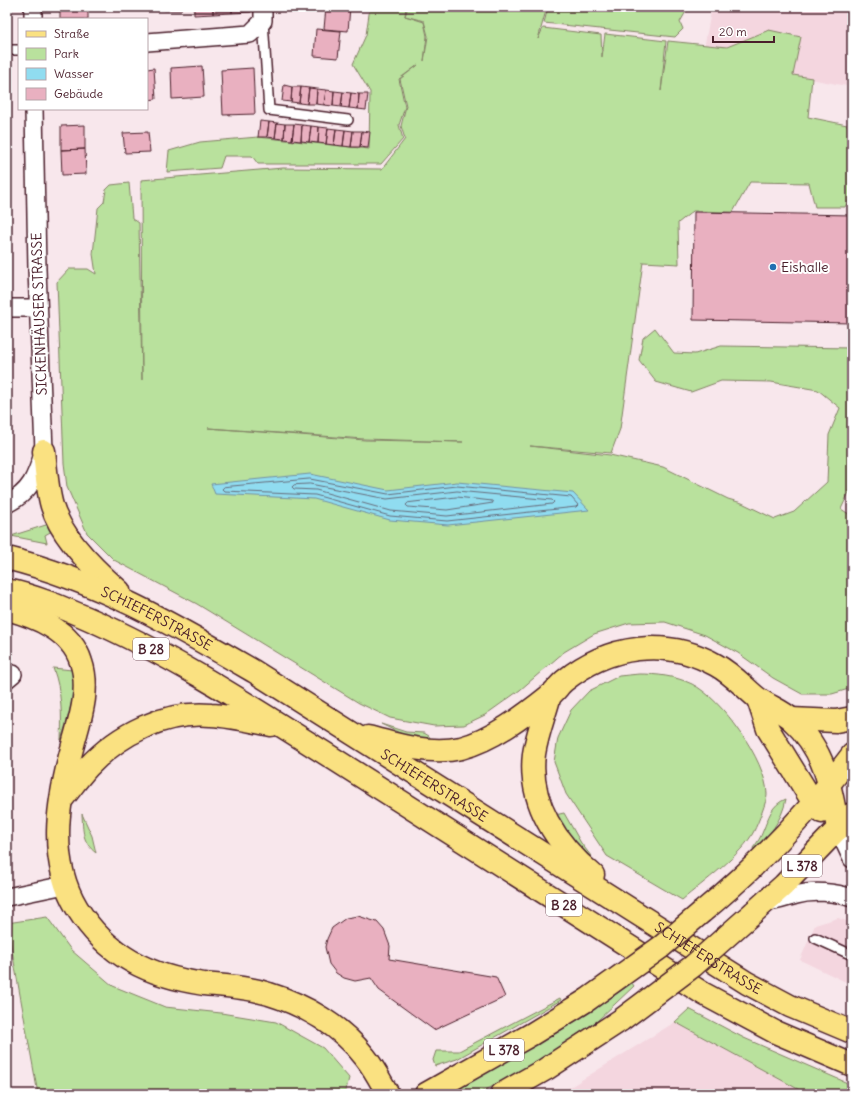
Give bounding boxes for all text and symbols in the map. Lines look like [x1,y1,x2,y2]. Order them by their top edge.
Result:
legend [18,18,148,110]
scale bar [713,18,774,44]
text: 20 m [719,24,747,39]
text: Straße [54,26,89,41]
text: Park [54,46,79,61]
text: Wasser [54,66,94,81]
text: Gebäude [54,86,103,101]
street label: SICKENHÄUSER STRASSE [27,232,51,396]
place label: Eishalle [781,258,829,276]
marker: Eishalle [768,262,778,272]
street label: SCHIEFERSTRASSE [98,582,216,655]
road number: B 28 [133,638,169,660]
street label: SCHIEFERSTRASSE [377,745,491,826]
road number: L 378 [782,855,822,877]
road number: B 28 [546,894,582,916]
street label: SCHIEFERSTRASSE [651,918,765,998]
road number: L 378 [484,1039,524,1061]

